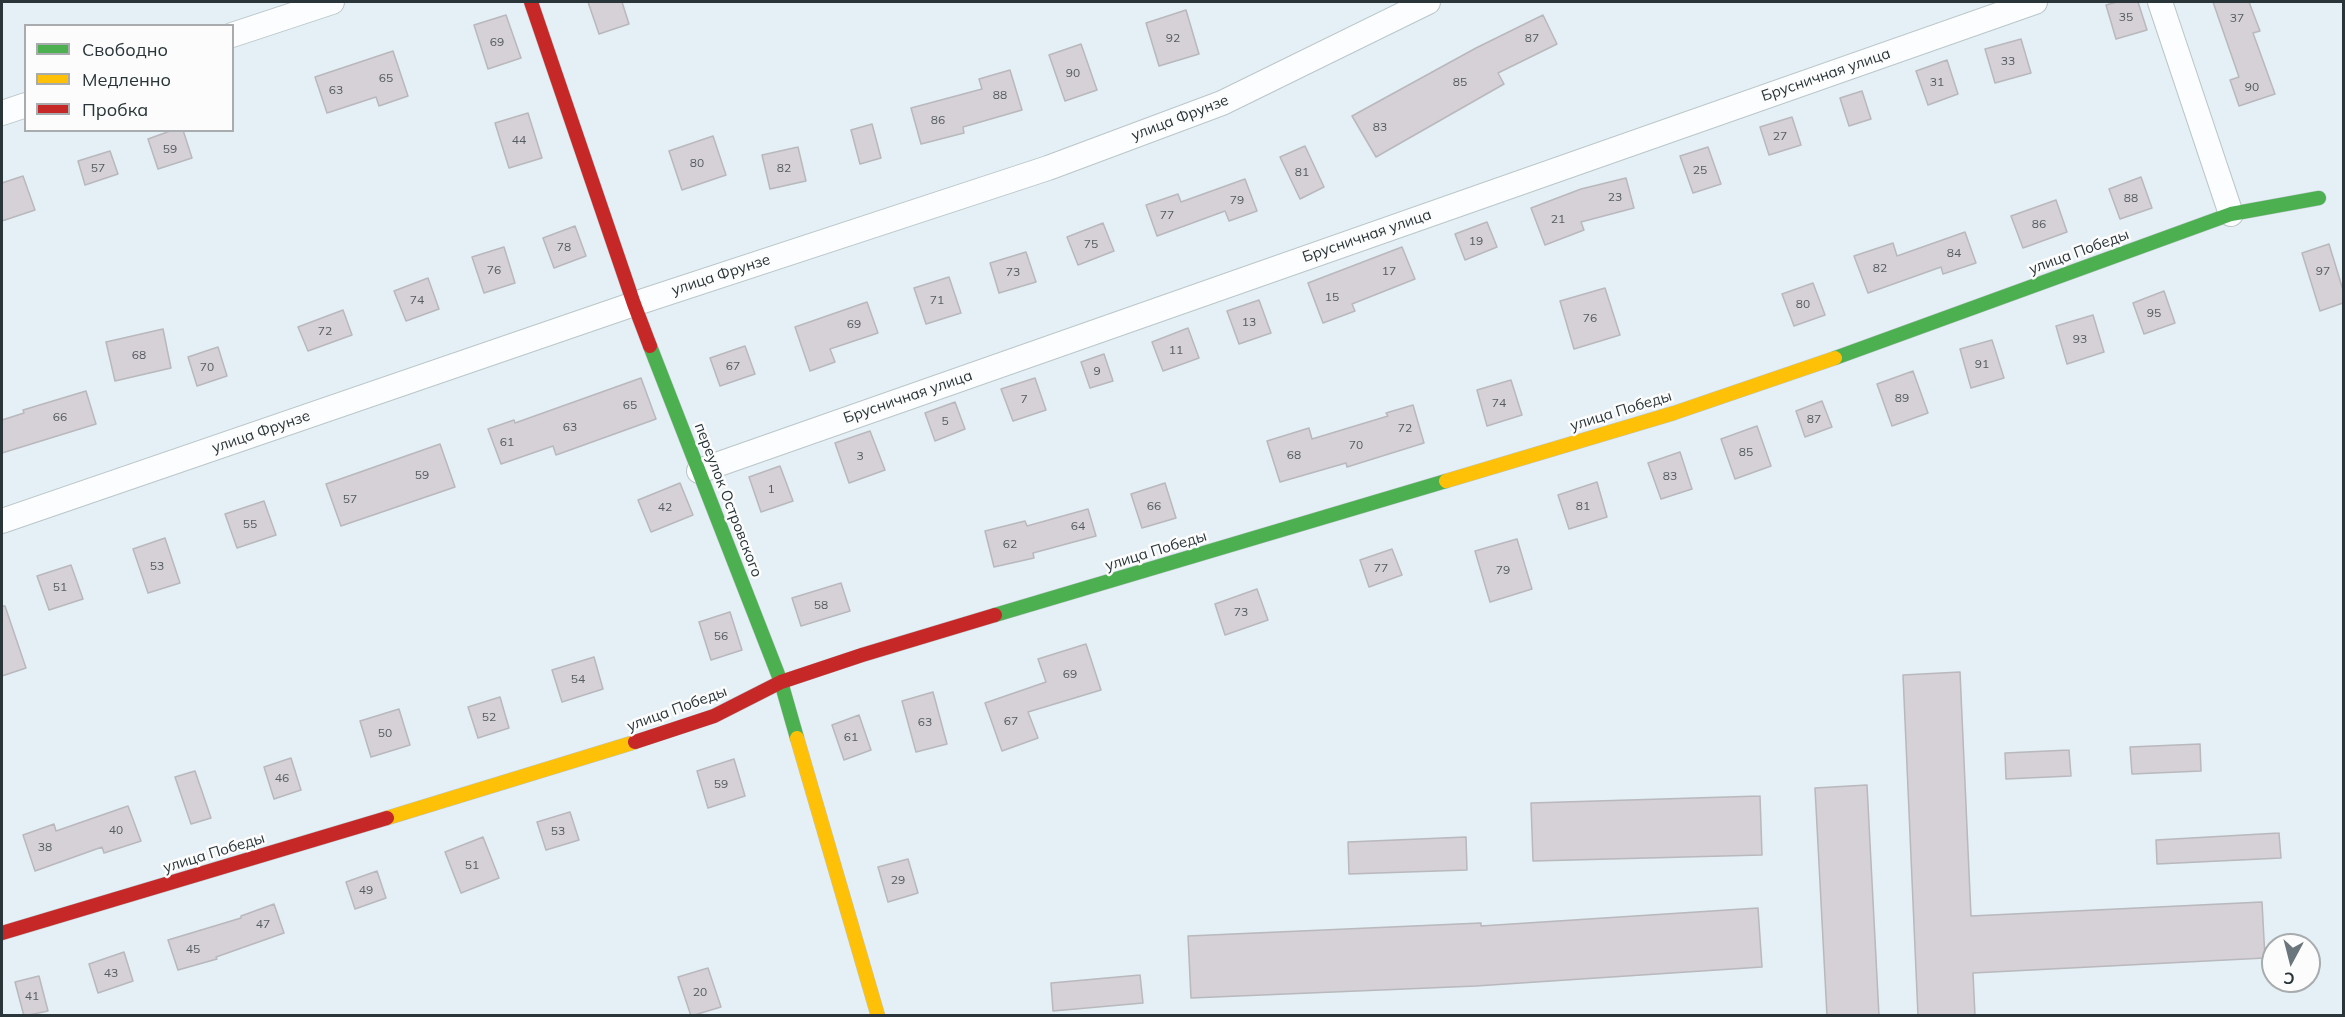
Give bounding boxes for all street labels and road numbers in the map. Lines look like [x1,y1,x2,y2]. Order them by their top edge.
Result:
street label: Брусничная улица [1759,44,1893,106]
street label: улица Фрунзе [1129,91,1231,145]
street label: Брусничная улица [1300,205,1434,267]
street label: улица Победы [2027,226,2131,278]
street label: улица Фрунзе [669,251,773,299]
street label: Брусничная улица [841,366,975,428]
street label: улица Победы [1568,387,1674,435]
street label: улица Фрунзе [210,407,312,457]
street label: переулок Островского [690,420,766,580]
street label: улица Победы [1103,527,1209,575]
street label: улица Победы [625,683,729,735]
street label: улица Победы [161,829,267,877]

